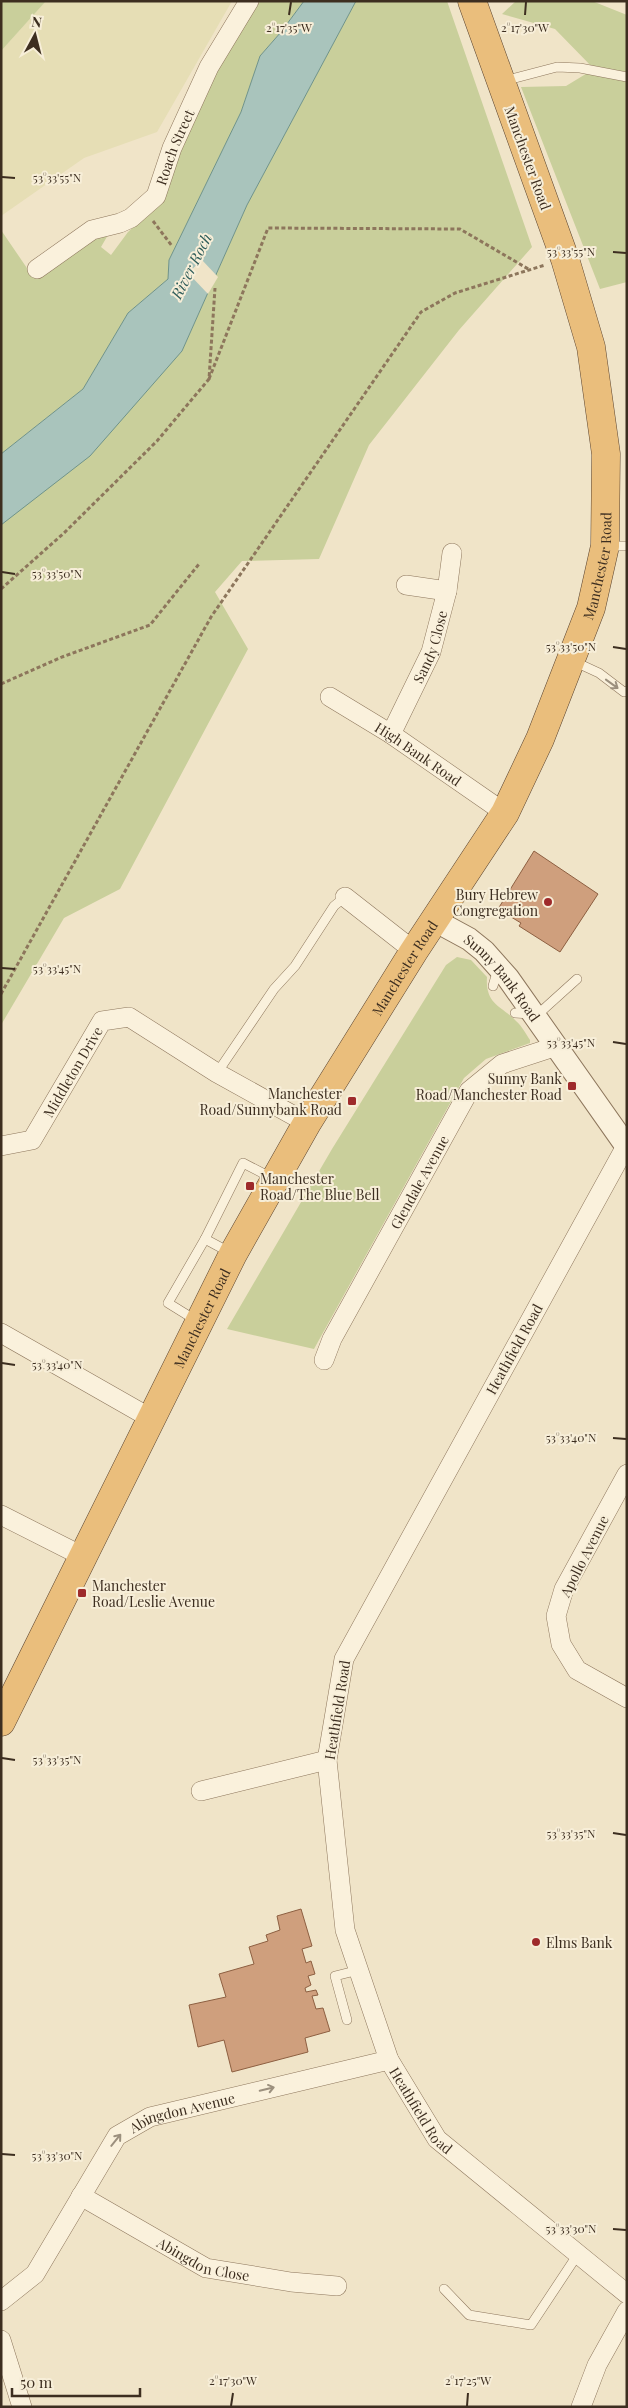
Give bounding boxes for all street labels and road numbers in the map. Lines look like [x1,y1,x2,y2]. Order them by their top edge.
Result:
street label: Manchester Road [500,103,556,213]
street label: Roach Street [151,105,198,187]
street label: Manchester Road [578,512,615,622]
street label: Sandy Close [408,608,451,686]
street label: High Bank Road [372,717,466,790]
street label: Manchester Road [367,916,441,1019]
street label: Sunny Bank Road [460,929,545,1025]
street label: Middleton Drive [38,1023,106,1120]
street label: Glendale Avenue [385,1132,452,1232]
street label: Manchester Road [169,1265,234,1371]
street label: Heathfield Road [481,1300,547,1398]
street label: Apollo Avenue [555,1512,613,1601]
street label: Heathfield Road [320,1659,354,1761]
street label: Heathfield Road [386,2063,457,2158]
street label: Abingdon Avenue [125,2088,237,2137]
street label: Abingdon Close [153,2232,251,2285]

